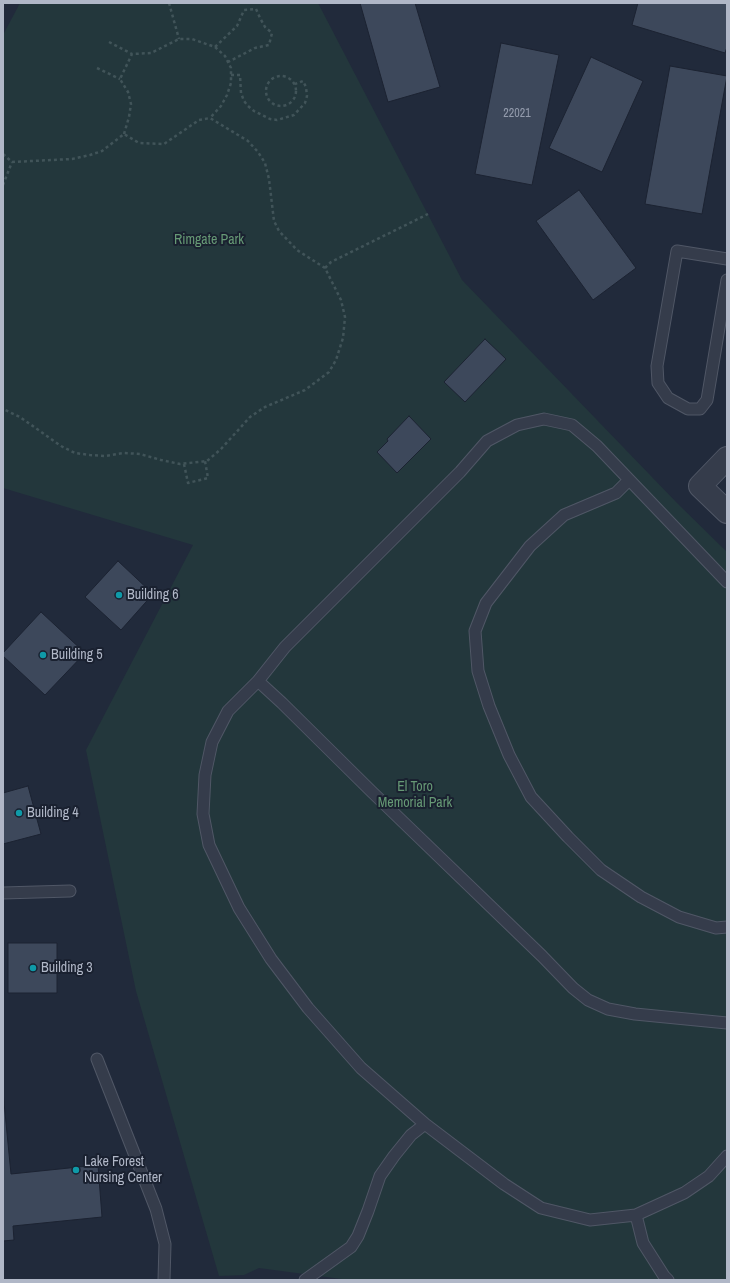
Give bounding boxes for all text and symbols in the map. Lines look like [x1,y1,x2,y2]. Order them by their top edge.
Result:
house number: 22021 [503,107,531,121]
park label: Rimgate Park [174,232,244,248]
place label: Building 6 [127,587,179,603]
marker: Building 6 [114,590,124,600]
place label: Building 5 [51,647,103,663]
marker: Building 5 [38,650,48,660]
park label: El Toro Memorial Park [378,779,452,812]
place label: Building 4 [27,805,79,821]
marker: Building 4 [14,808,24,818]
place label: Building 3 [41,960,93,976]
marker: Building 3 [28,963,38,973]
place label: Lake Forest Nursing Center [84,1154,162,1186]
marker: Lake Forest Nursing Center [71,1165,81,1175]

